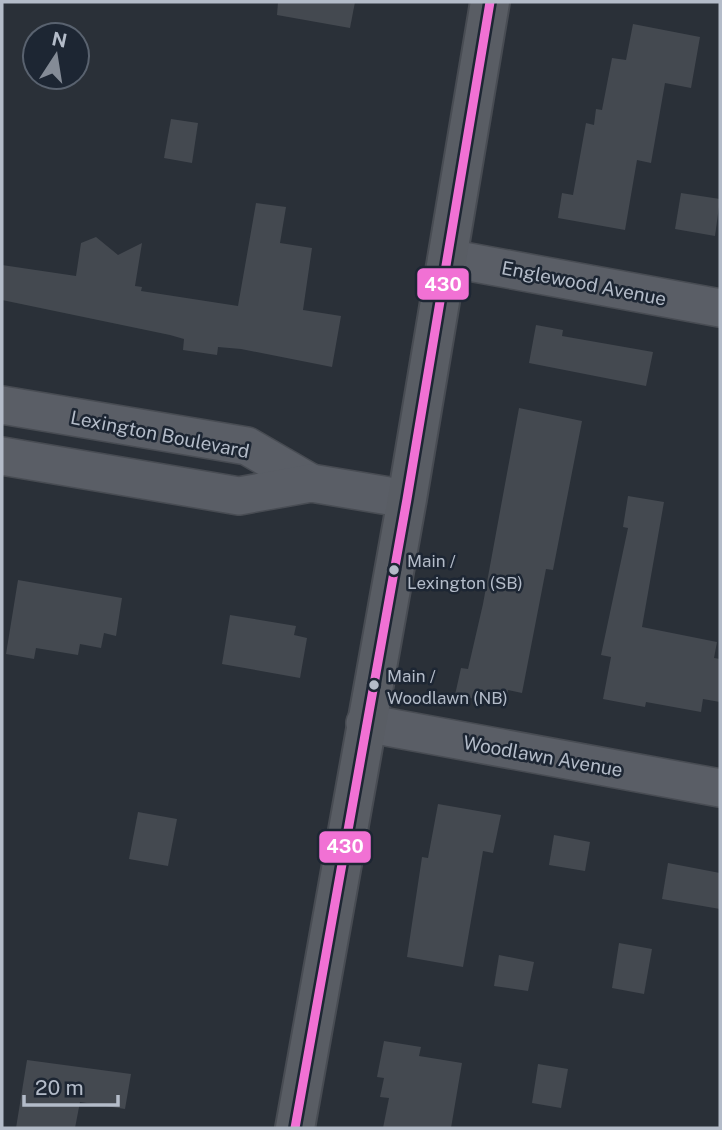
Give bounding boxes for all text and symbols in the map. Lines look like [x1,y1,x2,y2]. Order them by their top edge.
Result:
north arrow [21,21,91,91]
text: N [50,27,69,52]
street label: Englewood Avenue [500,256,668,310]
line badge: 430 [416,267,470,301]
text: 430 [424,273,462,295]
street label: Lexington Boulevard [69,406,251,462]
place label: Main / Lexington (SB) [407,551,523,593]
marker: Main / Lexington (SB) [387,563,401,577]
place label: Main / Woodlawn (NB) [387,666,508,708]
marker: Main / Woodlawn (NB) [367,678,381,692]
street label: Woodlawn Avenue [461,731,625,781]
line badge: 430 [318,830,372,864]
text: 430 [326,835,364,857]
scale bar [24,1064,119,1108]
text: 20 m [35,1075,84,1100]

